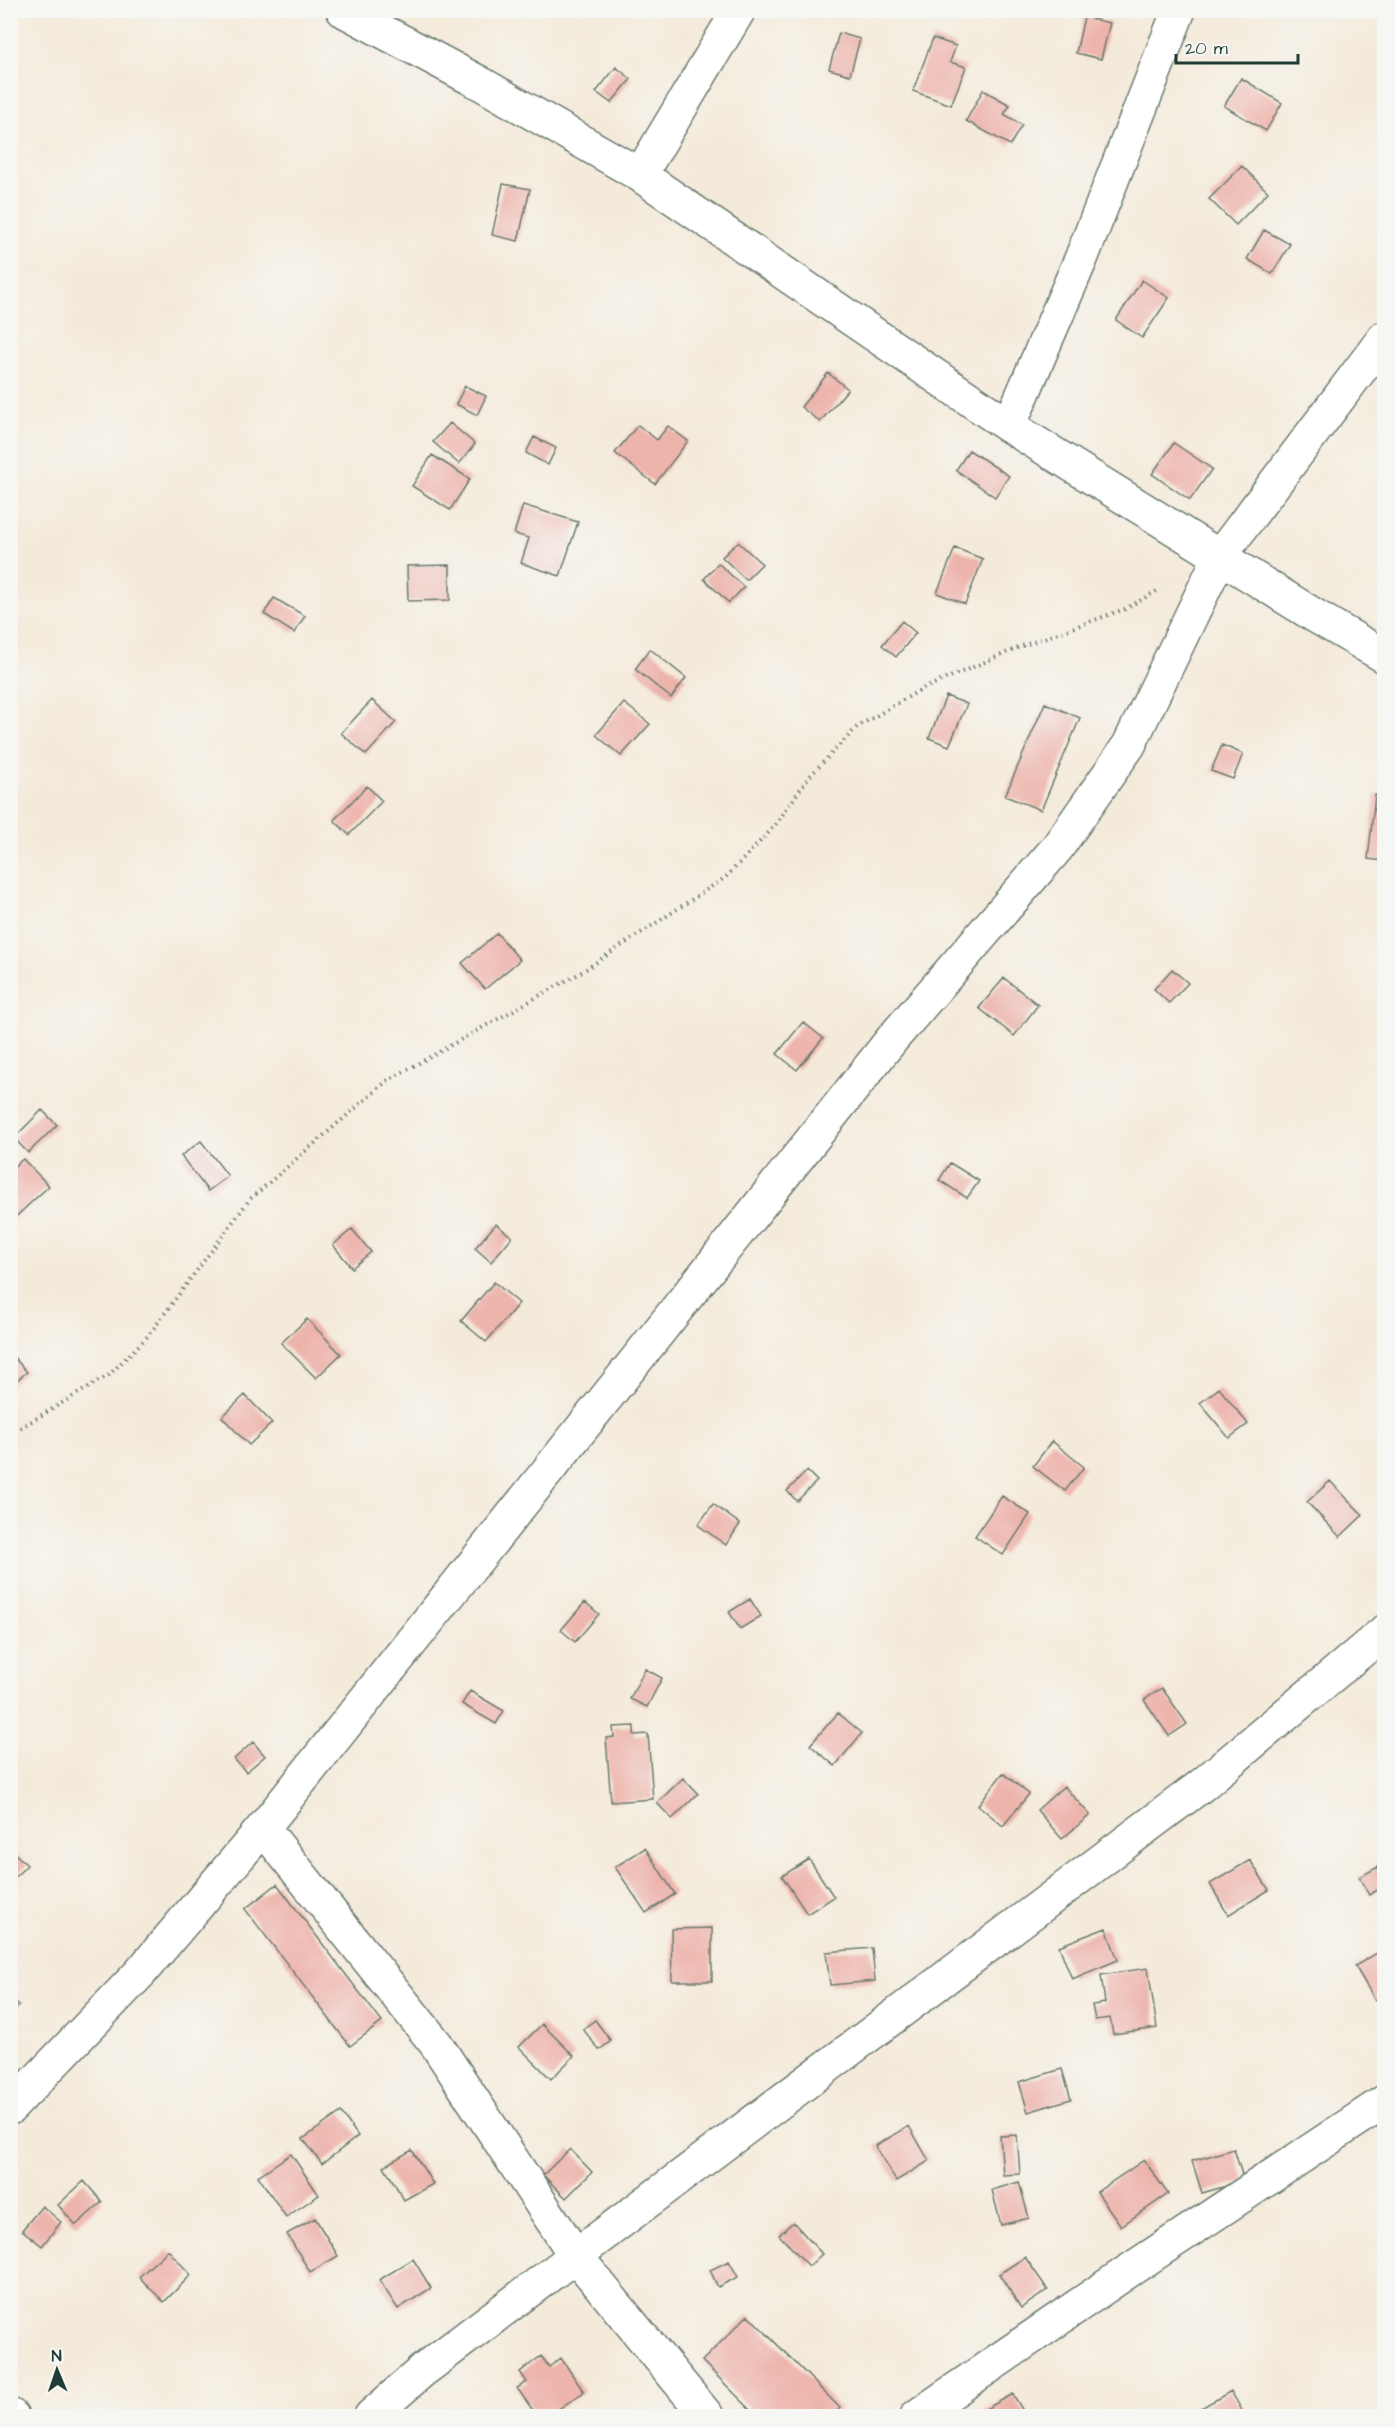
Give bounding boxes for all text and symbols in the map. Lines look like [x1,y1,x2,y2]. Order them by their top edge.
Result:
scale bar [1176,27,1298,65]
text: 20 m [1185,36,1228,61]
north arrow [27,2340,87,2400]
text: N [51,2345,62,2367]

